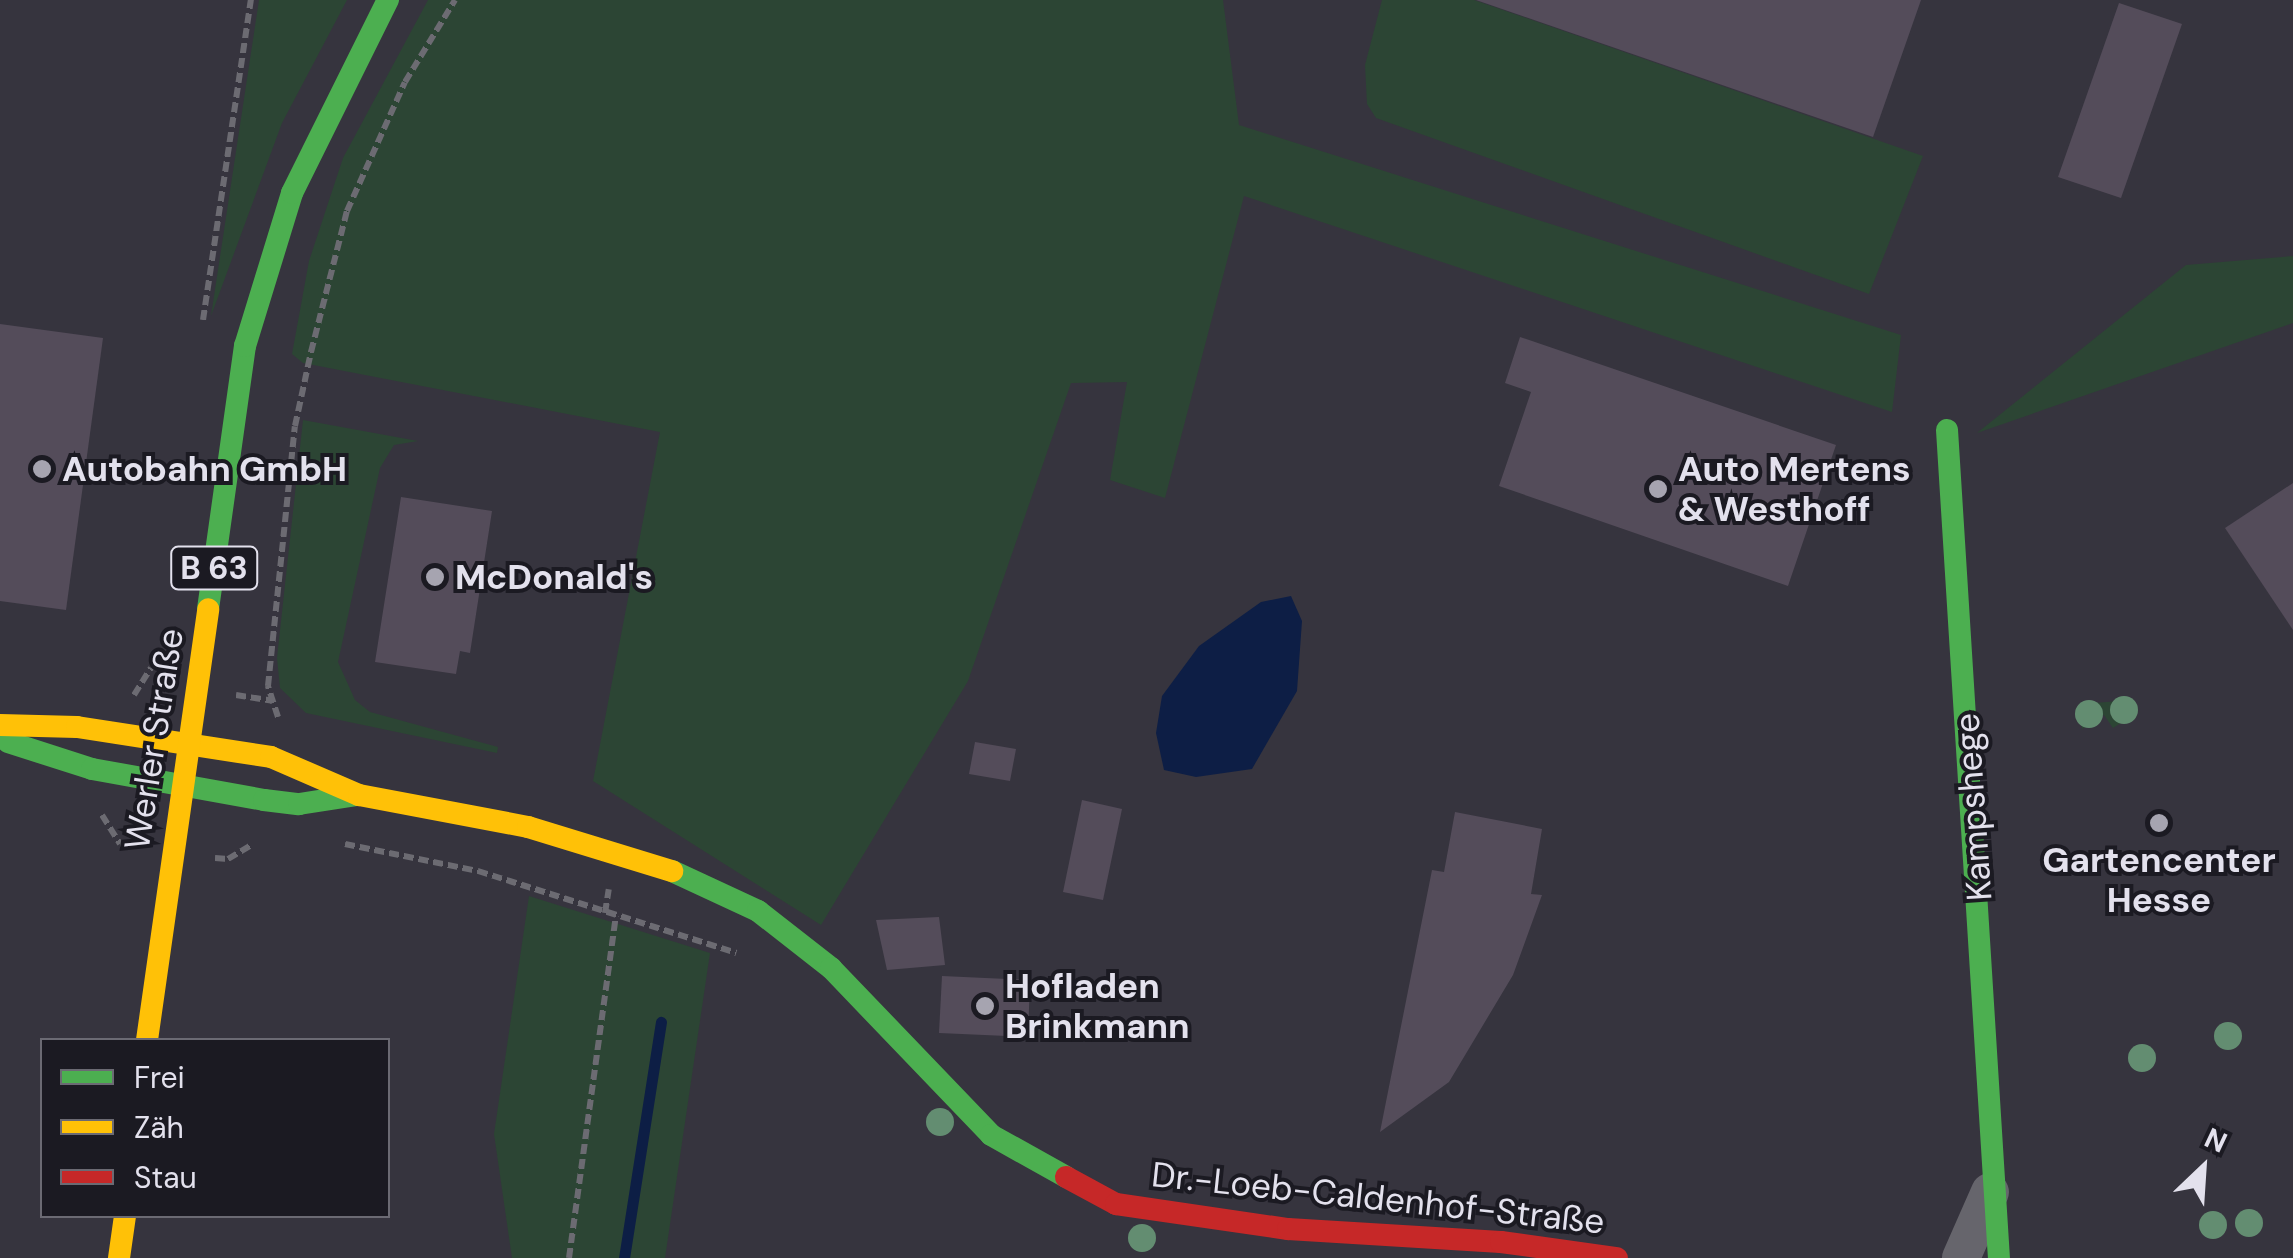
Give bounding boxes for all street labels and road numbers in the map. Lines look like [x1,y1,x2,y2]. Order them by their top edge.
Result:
road number: B 63 [169,541,259,595]
street label: Werler Straße [116,625,192,853]
street label: Kampshege [1945,712,2001,902]
street label: Dr.-Loeb-Caldenhof-Straße [1150,1153,1606,1243]

